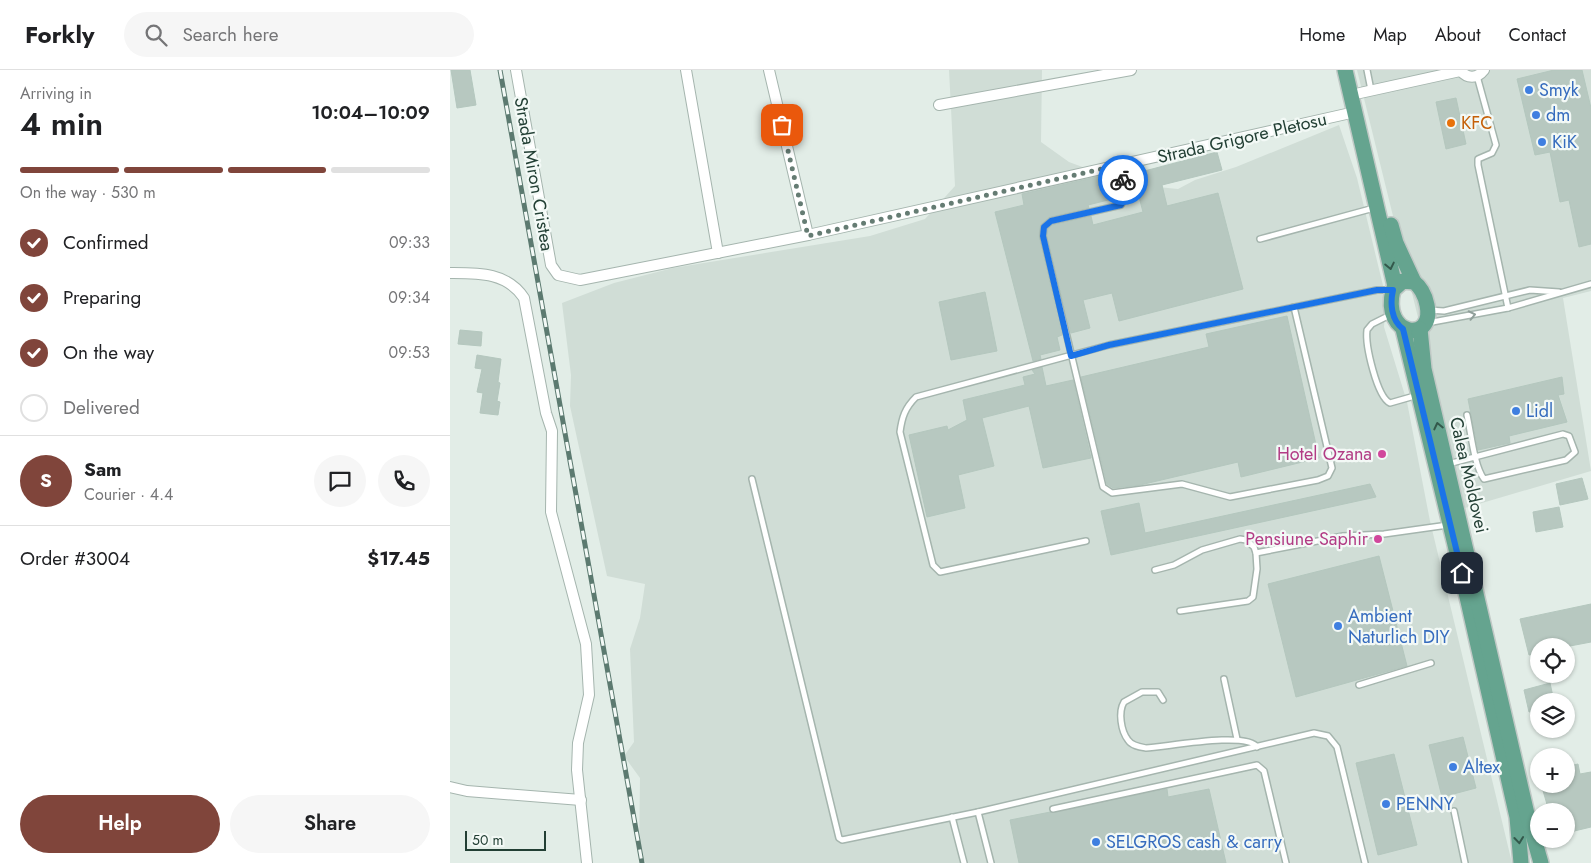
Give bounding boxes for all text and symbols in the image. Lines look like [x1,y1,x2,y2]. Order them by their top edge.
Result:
search box [124,12,474,57]
text: Forkly [25,17,94,52]
icon: search [142,21,170,49]
text: Search here [182,21,279,48]
text: Home [1299,22,1345,48]
text: Map [1373,22,1407,48]
text: About [1435,22,1480,48]
text: Contact [1508,22,1566,48]
place label: Smyk [1539,77,1579,103]
text: Arriving in [20,82,92,105]
marker: Smyk [1523,84,1535,96]
street label: Strada Miron Cristea [508,95,560,253]
text: 10:04–10:09 [311,99,430,126]
text: 4 min [20,101,103,147]
place label: dm [1546,102,1570,128]
pin [761,104,803,146]
street label: Strada Grigore Pletosu [1155,106,1329,170]
marker: dm [1530,109,1542,121]
place label: KFC [1461,110,1493,136]
icon: bag [768,111,796,139]
marker: KFC [1445,117,1457,129]
place label: KiK [1552,129,1578,155]
marker: KiK [1536,136,1548,148]
courier [1098,155,1148,205]
icon: bike [1109,166,1137,194]
text: On the way · 530 m [20,181,156,204]
icon: check [20,229,48,257]
text: Confirmed [63,229,149,256]
text: 09:33 [389,231,430,254]
one-way arrow [1384,261,1395,270]
icon: check [20,284,48,312]
text: Preparing [63,284,141,311]
text: 09:34 [388,286,430,309]
one-way arrow [1467,310,1476,321]
icon: check [20,339,48,367]
text: On the way [63,339,154,366]
text: 09:53 [389,341,430,364]
text: Delivered [63,394,140,421]
place label: Lidl [1526,398,1553,424]
marker: Lidl [1510,405,1522,417]
street label: Calea Moldovei [1443,414,1495,536]
one-way arrow [1433,421,1444,430]
place label: Hotel Ozana [1277,441,1372,467]
marker: Hotel Ozana [1376,448,1388,460]
button: chat [314,455,366,507]
button: phone [378,455,430,507]
text: Sam [84,456,122,483]
text: S [40,467,52,494]
text: Courier · 4.4 [84,483,173,506]
place label: Pensiune Saphir [1245,526,1369,552]
marker: Pensiune Saphir [1372,533,1384,545]
text: Order #3004 [20,545,130,572]
text: $17.45 [367,545,430,572]
pin [1441,552,1483,594]
icon: home [1448,559,1476,587]
place label: Ambient Naturlich DIY [1348,603,1450,650]
marker: Ambient Naturlich DIY [1332,620,1344,632]
map controls [1530,638,1575,848]
button: locate [1530,638,1575,683]
button: layers [1530,693,1575,738]
button: + [1530,748,1575,793]
place label: Altex [1463,754,1500,780]
marker: Altex [1447,761,1459,773]
place label: PENNY [1396,791,1455,817]
button: Help [20,795,220,853]
button: Share [230,795,430,853]
marker: PENNY [1380,798,1392,810]
button: − [1530,803,1575,848]
scale bar [465,828,546,851]
place label: SELGROS cash & carry [1106,829,1282,855]
text: 50 m [472,830,503,850]
marker: SELGROS cash & carry [1090,836,1102,848]
one-way arrow [1513,836,1524,844]

